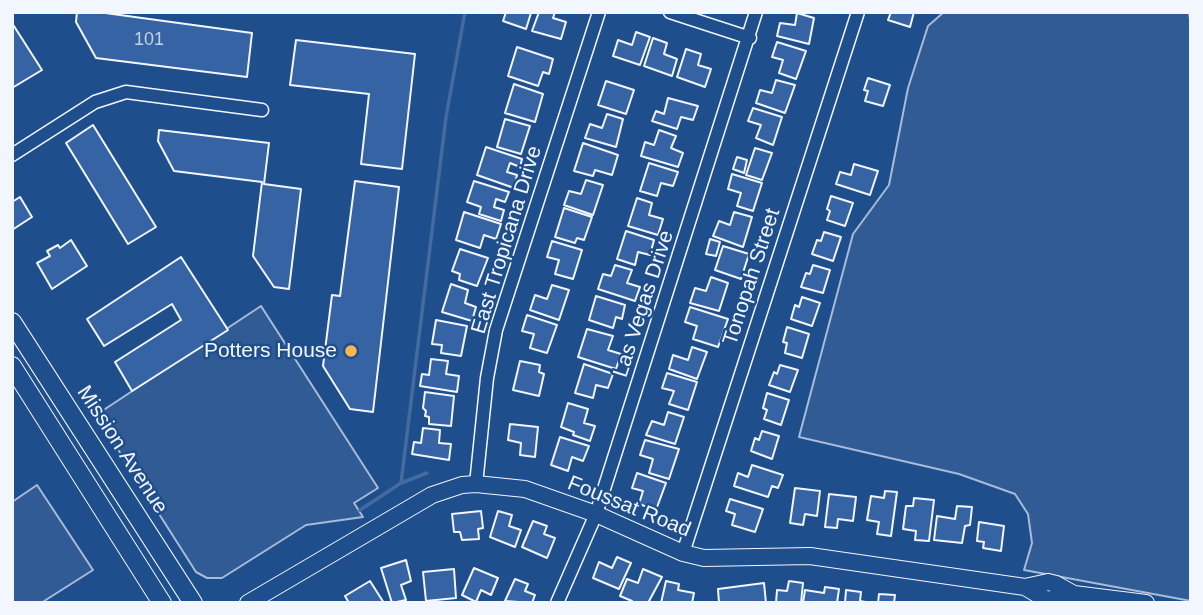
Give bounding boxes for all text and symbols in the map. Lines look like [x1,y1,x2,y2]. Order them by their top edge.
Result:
house number: 101 [134,29,164,51]
street label: East Tropicana Drive [466,143,548,337]
street label: Tonopah Street [718,205,786,349]
street label: Las Vegas Drive [608,227,680,381]
place label: Potters House [204,338,337,364]
marker: Potters House [343,343,359,359]
street label: Mission Avenue [71,381,173,519]
street label: Foussat Road [564,471,694,543]

